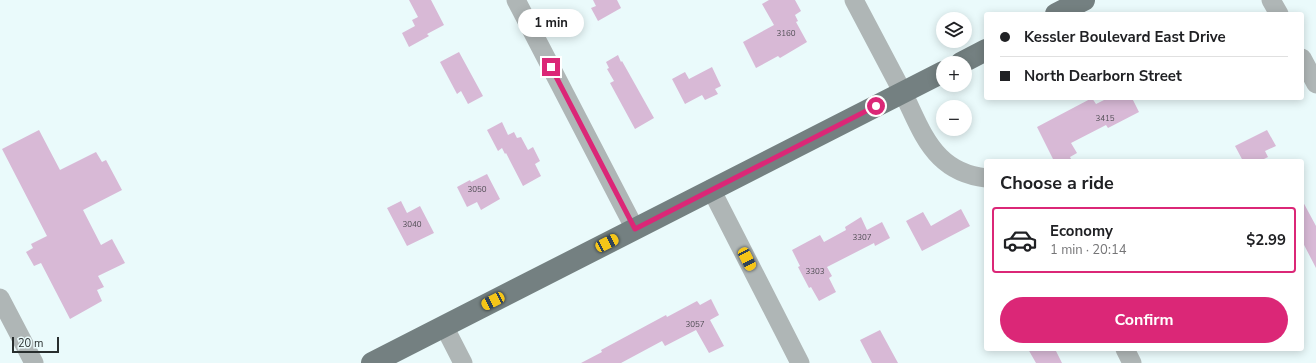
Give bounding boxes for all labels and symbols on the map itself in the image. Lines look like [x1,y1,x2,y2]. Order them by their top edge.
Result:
callout: 1 min [518,9,584,37]
house number: 3160 [776,28,796,39]
route end [542,58,560,76]
route start [867,97,885,115]
house number: 3415 [1095,113,1115,124]
house number: 3050 [467,184,487,195]
house number: 3040 [402,219,422,230]
car [594,232,620,254]
house number: 3307 [852,232,872,243]
car [736,246,758,272]
house number: 3303 [805,266,825,277]
car [480,290,506,312]
house number: 3057 [685,319,705,330]
scale bar [12,335,59,354]

